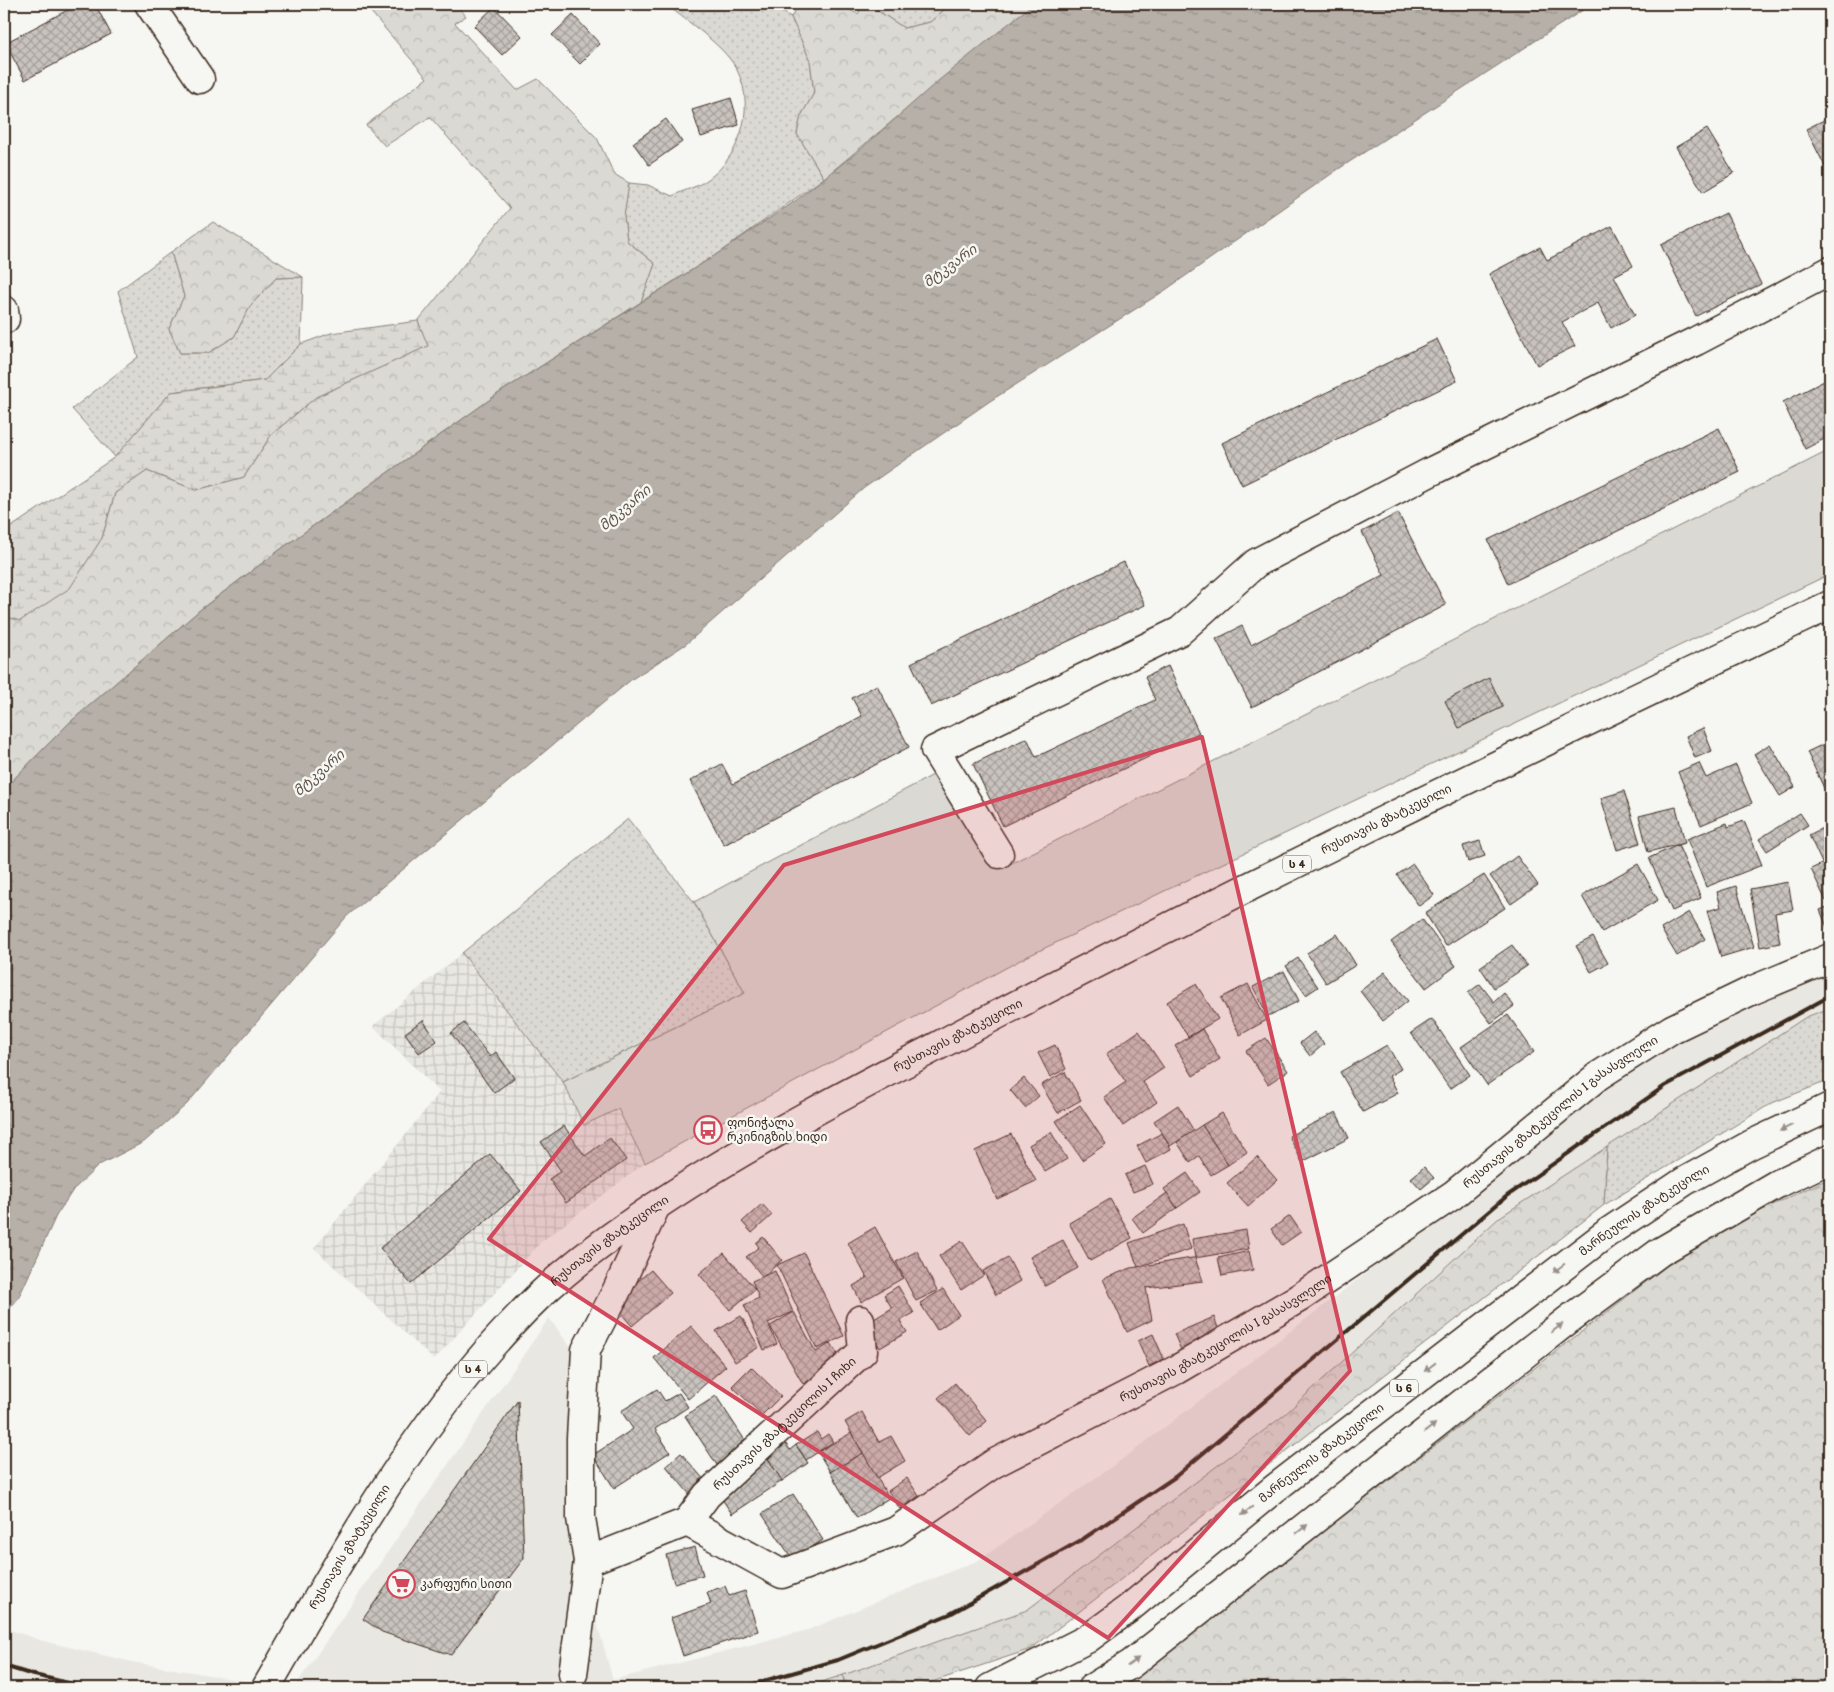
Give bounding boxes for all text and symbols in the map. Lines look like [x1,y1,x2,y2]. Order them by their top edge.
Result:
water label: მტკვარი [920,240,981,291]
water label: მტკვარი [596,481,655,534]
water label: მტკვარი [290,746,349,800]
street label: რუსთავის გზატკეცილი [1319,781,1454,857]
road number: ს 4 [1283,856,1311,872]
street label: რუსთავის გზატკეცილი [891,996,1025,1075]
street label: რუსთავის გზატკეცილის I გასასვლელი [1460,1032,1661,1191]
bus stop icon: ფონიჭალა რკინიგზის ხიდი [693,1115,723,1145]
place label: ფონიჭალა რკინიგზის ხიდი [727,1116,827,1145]
one-way arrow [1779,1124,1793,1132]
street label: მარნეულის გზატკეცილი [1576,1161,1712,1259]
street label: რუსთავის გზატკეცილი [547,1192,671,1290]
one-way arrow [1553,1263,1566,1274]
street label: რუსთავის გზატკეცილის I გასასვლელი [1117,1271,1334,1405]
one-way arrow [1550,1322,1563,1333]
street label: რუსთავის გზატკეცილის I ჩიხი [710,1354,859,1493]
road number: ს 4 [459,1360,487,1378]
one-way arrow [1424,1362,1437,1373]
road number: ს 6 [1390,1380,1418,1396]
street label: მარნეულის გზატკეცილი [1256,1400,1387,1506]
one-way arrow [1423,1423,1436,1434]
street label: რუსთავის გზატკეცილი [306,1481,393,1612]
one-way arrow [1241,1505,1254,1516]
one-way arrow [1295,1524,1308,1535]
supermarket icon: კარფური სითი [386,1569,416,1599]
place label: კარფური სითი [420,1577,512,1592]
one-way arrow [1126,1657,1140,1667]

